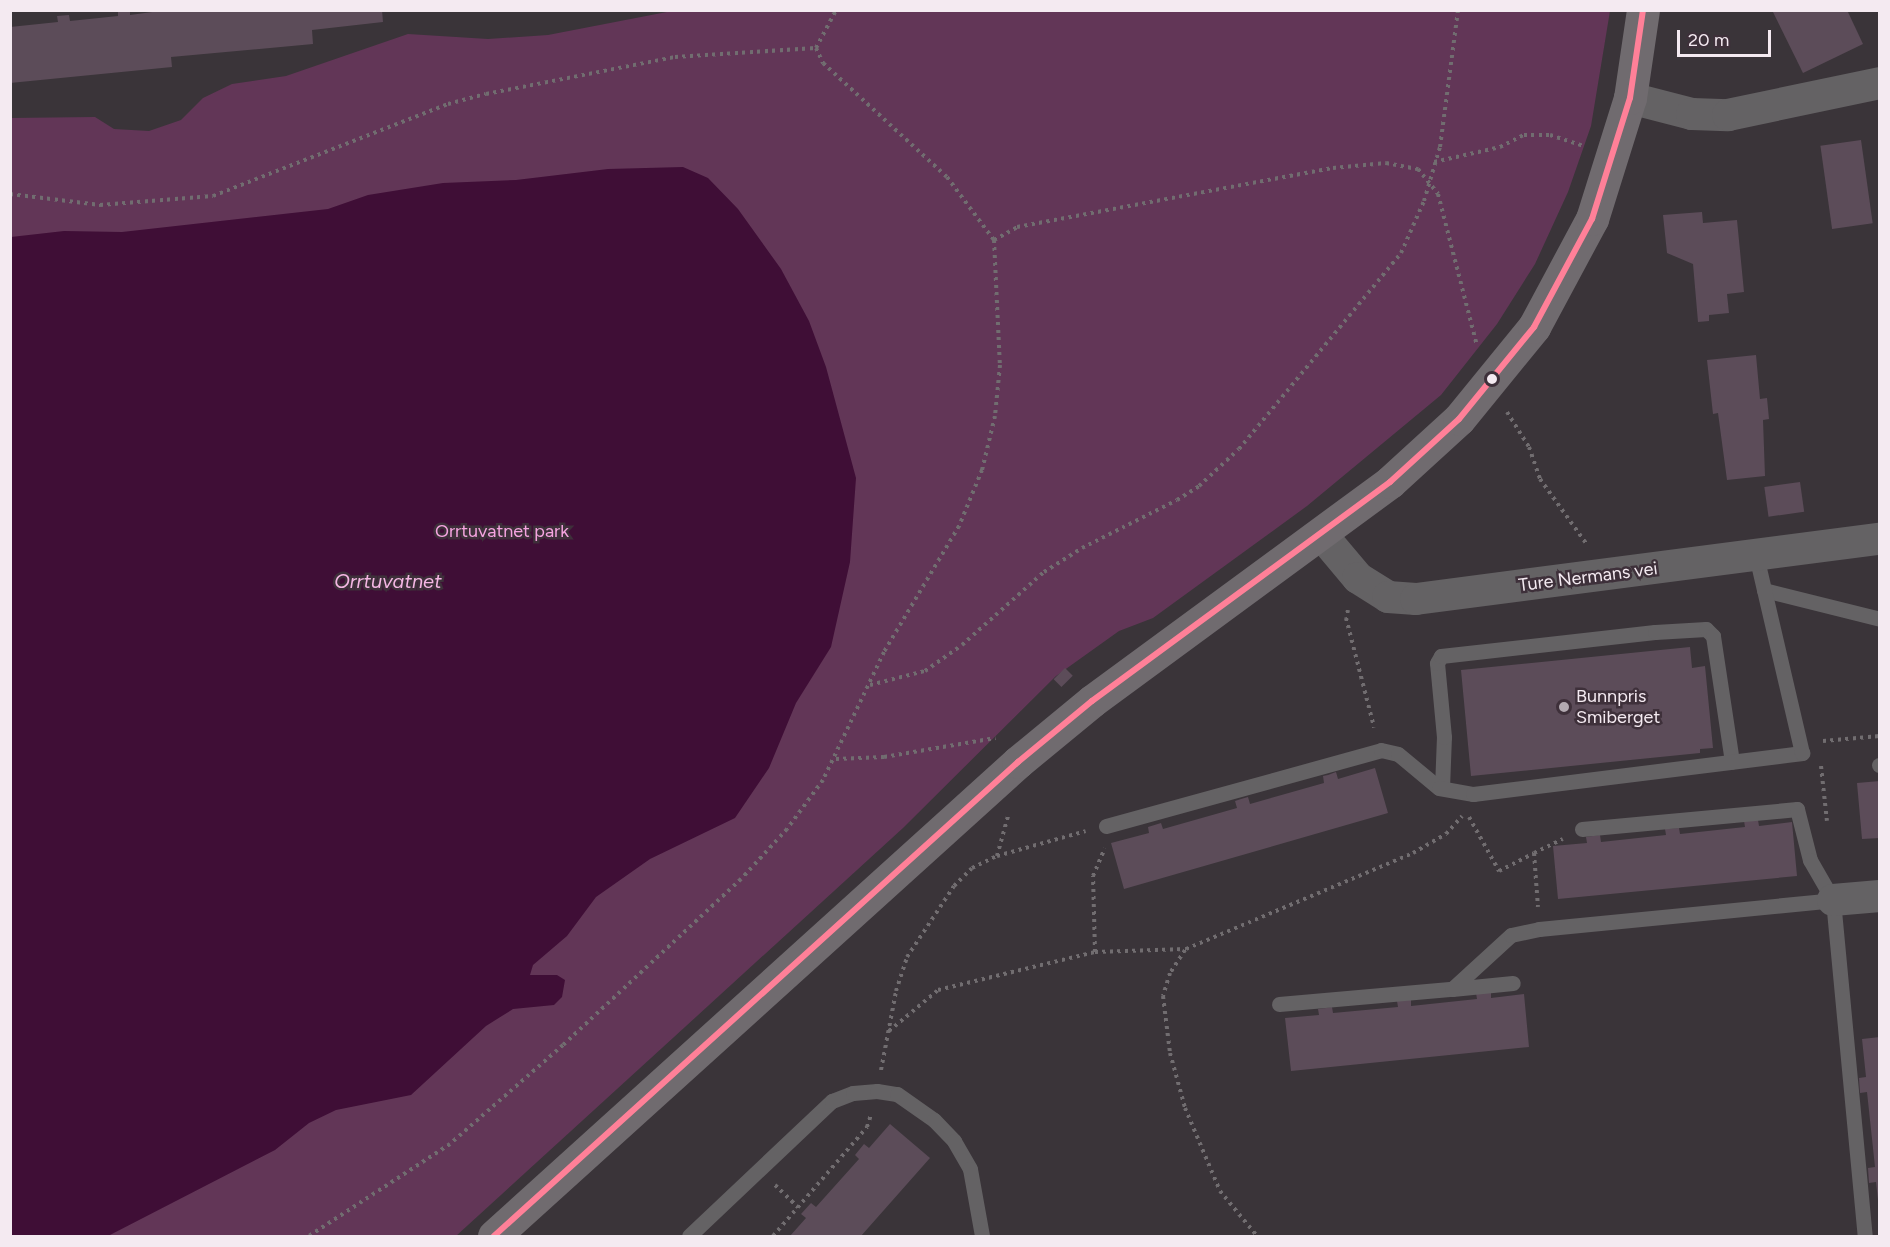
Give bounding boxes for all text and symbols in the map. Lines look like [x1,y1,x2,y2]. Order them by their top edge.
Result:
scale bar [1680,18,1774,56]
text: 20 m [1688,29,1729,51]
unlabelled marker [1486,373,1498,385]
park label: Orrtuvatnet park [435,520,569,542]
street label: Ture Nermans vei [1517,558,1659,596]
water label: Orrtuvatnet [334,569,442,593]
place label: Bunnpris Smiberget [1576,686,1660,728]
marker: Bunnpris Smiberget [1557,700,1571,714]

